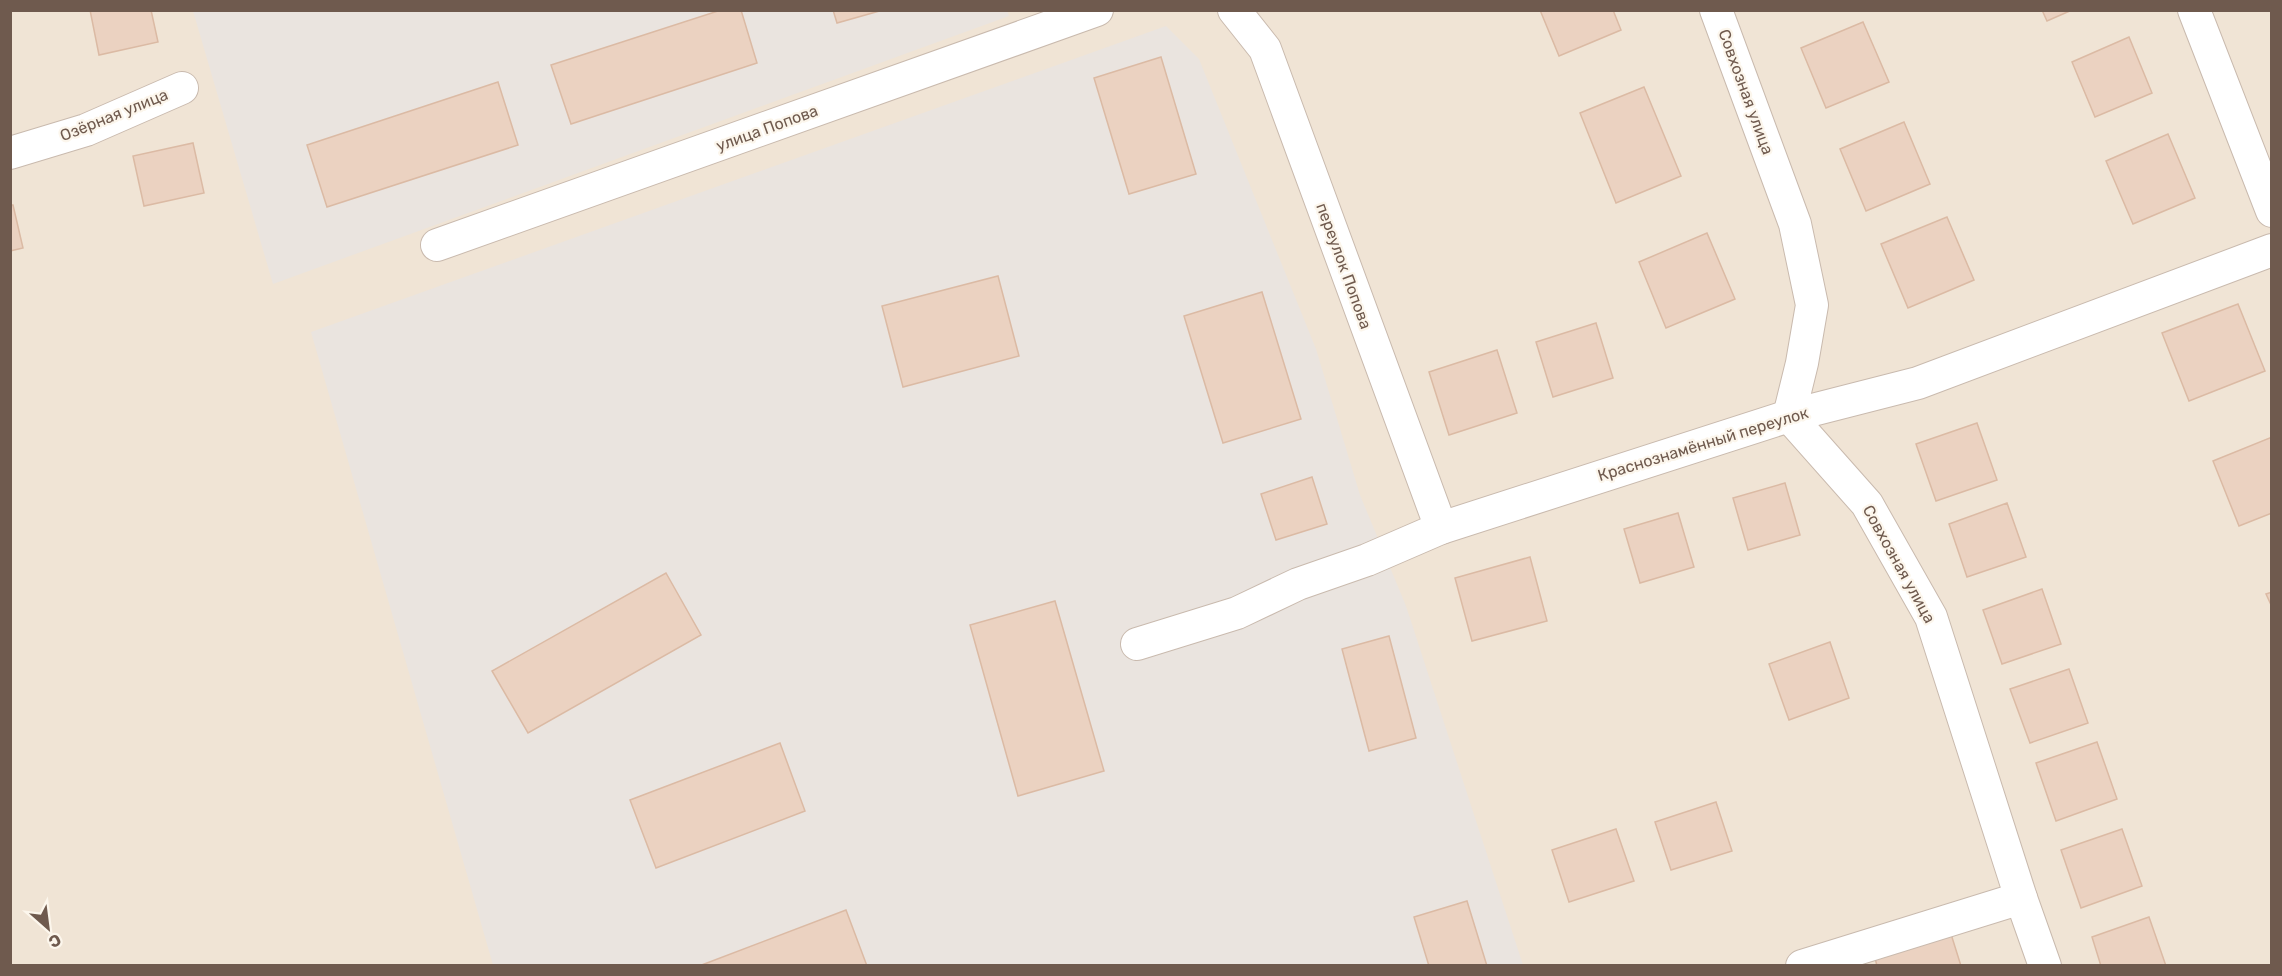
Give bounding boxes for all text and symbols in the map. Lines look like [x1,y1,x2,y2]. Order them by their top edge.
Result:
street label: Совхозная улица [1714,27,1778,157]
street label: Озёрная улица [57,85,171,145]
street label: улица Попова [713,101,821,155]
street label: переулок Попова [1312,200,1376,332]
street label: Краснознамённый переулок [1595,403,1811,485]
street label: Совхозная улица [1859,502,1939,626]
north arrow [18,898,78,958]
text: С [45,930,64,952]

